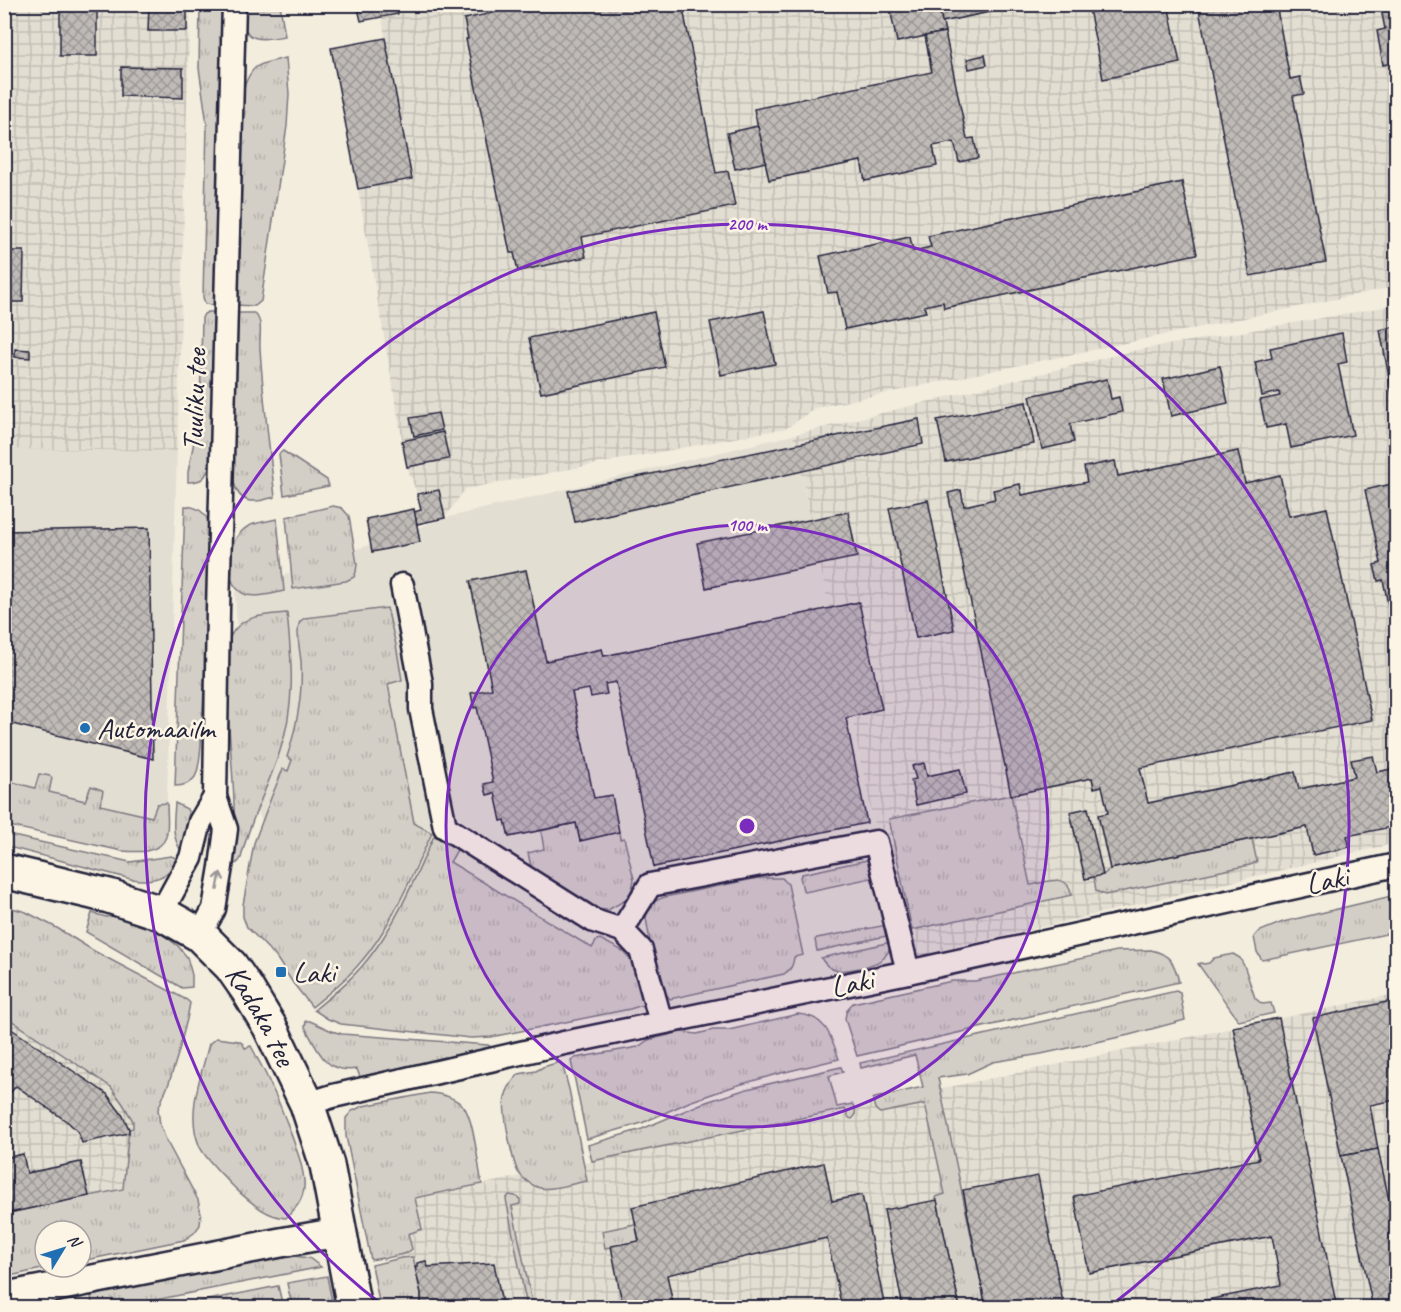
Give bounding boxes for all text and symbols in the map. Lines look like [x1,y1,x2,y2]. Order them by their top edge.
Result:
text: 200 m [728,213,768,235]
street label: Tuuliku tee [173,346,215,452]
text: 100 m [728,514,768,536]
place label: Automaailm [97,709,217,747]
marker: Automaailm [78,721,92,735]
centre of rings [737,816,757,836]
street label: Laki [1302,856,1355,903]
one-way arrow [214,872,225,891]
place label: Laki [293,953,339,991]
street label: Kadaka tee [217,957,306,1074]
street label: Laki [827,959,880,1006]
marker: Laki [274,965,288,979]
north arrow [33,1219,93,1279]
text: N [63,1230,87,1253]

